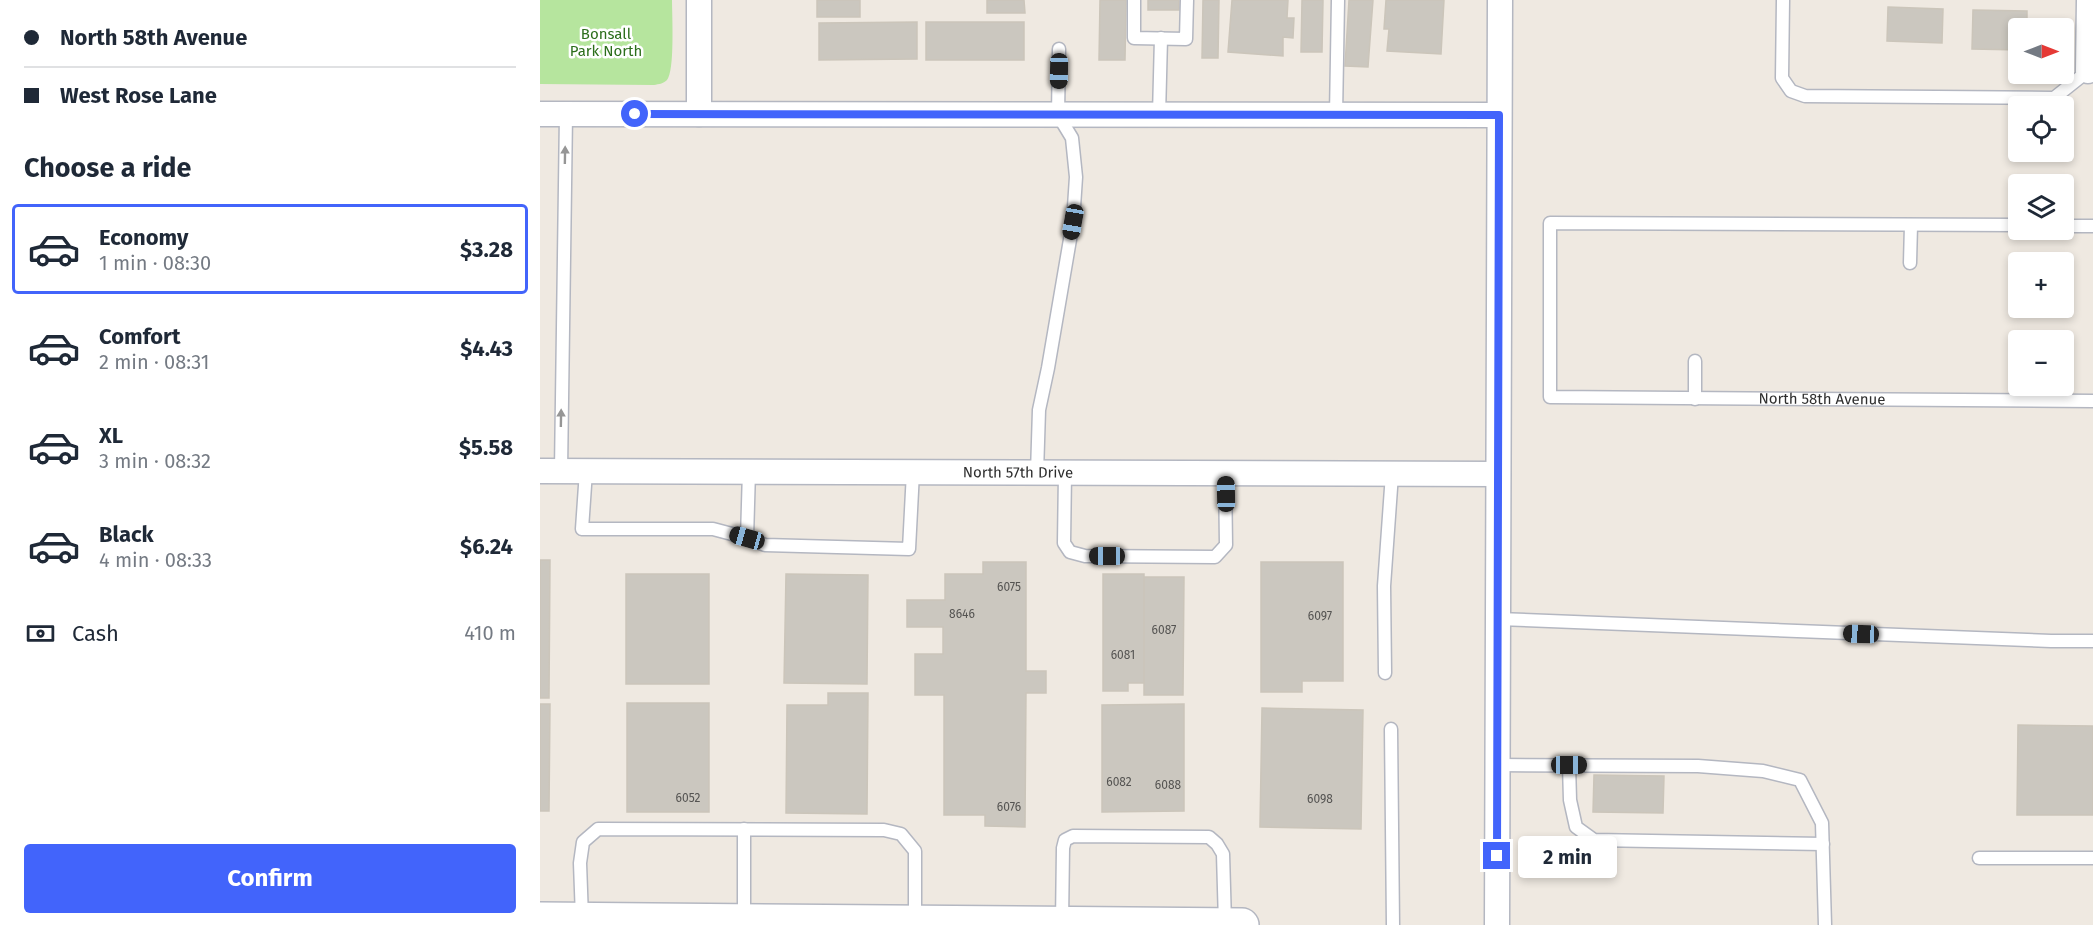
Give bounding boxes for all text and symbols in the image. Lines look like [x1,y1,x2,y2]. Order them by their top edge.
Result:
north arrow [2008,18,2074,84]
map controls [2008,18,2074,396]
text: North 58th Avenue [60,24,247,51]
park label: Bonsall Park North [570,25,642,60]
car [1050,53,1068,89]
text: West Rose Lane [60,82,217,109]
button: locate [2008,96,2074,162]
route start [621,100,648,127]
one-way arrow [560,146,570,165]
text: Choose a ride [24,152,191,184]
button: layers [2008,174,2074,240]
car [1061,203,1085,241]
icon: car [27,222,81,276]
text: Economy [99,224,188,251]
text: $3.28 [460,236,513,263]
text: 1 min · 08:30 [99,251,211,275]
button: + [2008,252,2074,318]
icon: car [27,321,81,375]
text: Comfort [99,323,180,350]
button: − [2008,330,2074,396]
text: $4.43 [460,335,513,362]
text: 2 min · 08:31 [99,350,209,374]
street label: North 58th Avenue [1759,390,1885,408]
one-way arrow [556,408,566,427]
icon: car [27,420,81,474]
text: XL [99,422,123,449]
text: $5.58 [459,434,513,461]
text: 3 min · 08:32 [99,449,211,473]
street label: North 57th Drive [963,463,1073,482]
car [1217,476,1235,512]
icon: car [27,519,81,573]
text: Black [99,521,154,548]
car [727,524,767,552]
text: $6.24 [460,533,513,560]
car [1089,547,1125,565]
text: 4 min · 08:33 [99,548,212,572]
house number: 6075 [997,580,1021,594]
house number: 8646 [949,607,975,621]
house number: 6097 [1308,609,1332,623]
icon: cash [24,617,57,650]
text: Cash [72,620,119,647]
text: 410 m [464,621,516,645]
house number: 6087 [1152,623,1176,637]
car [1843,624,1879,644]
house number: 6081 [1111,648,1135,662]
car [1551,756,1587,774]
house number: 6082 [1106,775,1132,789]
house number: 6088 [1155,778,1182,792]
house number: 6052 [676,791,701,805]
house number: 6098 [1307,792,1333,806]
house number: 6076 [997,800,1021,814]
callout: 2 min [1518,835,1617,877]
route end [1483,842,1510,869]
button: Confirm [24,844,516,913]
text: 2 min [1543,845,1592,869]

